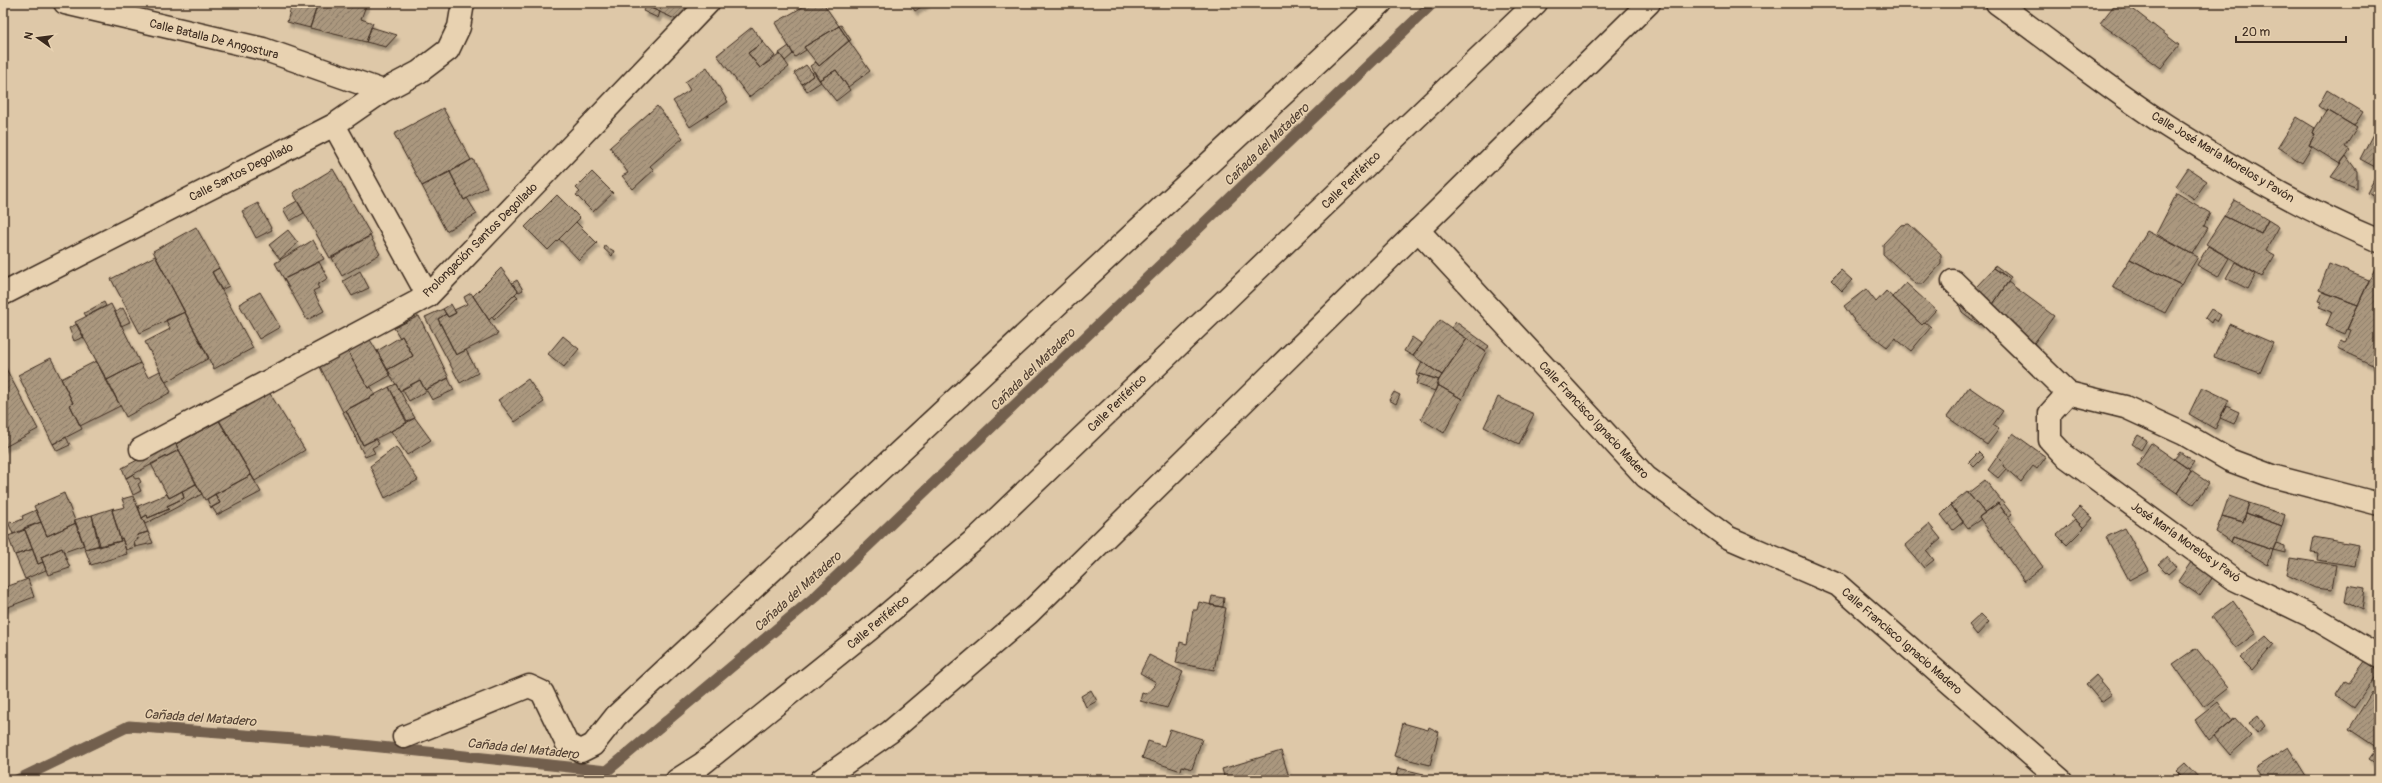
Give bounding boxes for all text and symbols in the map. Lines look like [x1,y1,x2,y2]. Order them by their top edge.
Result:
street label: Calle Batalla De Angostura [148,16,280,63]
north arrow [18,18,58,58]
scale bar [2236,18,2346,44]
text: 20 m [2242,25,2271,40]
text: N [22,30,36,41]
water label: Cañada del Matadero [1221,99,1313,189]
street label: Calle José María Morelos y Pavón [2148,109,2297,206]
street label: Calle Santos Degollado [187,139,296,205]
street label: Calle Periférico [1319,148,1384,212]
street label: Prolongación Santos Degollado [420,179,541,301]
water label: Cañada del Matadero [987,324,1079,414]
street label: Calle Francisco Ignacio Madero [1535,358,1652,483]
street label: Calle Periférico [1085,371,1150,435]
street label: José María Morelos y Pavó [2128,499,2244,586]
water label: Cañada del Matadero [751,548,845,635]
street label: Calle Francisco Ignacio Madero [1838,585,1966,698]
street label: Calle Periférico [844,592,913,653]
water label: Cañada del Matadero [143,706,257,730]
water label: Cañada del Matadero [466,735,581,763]

